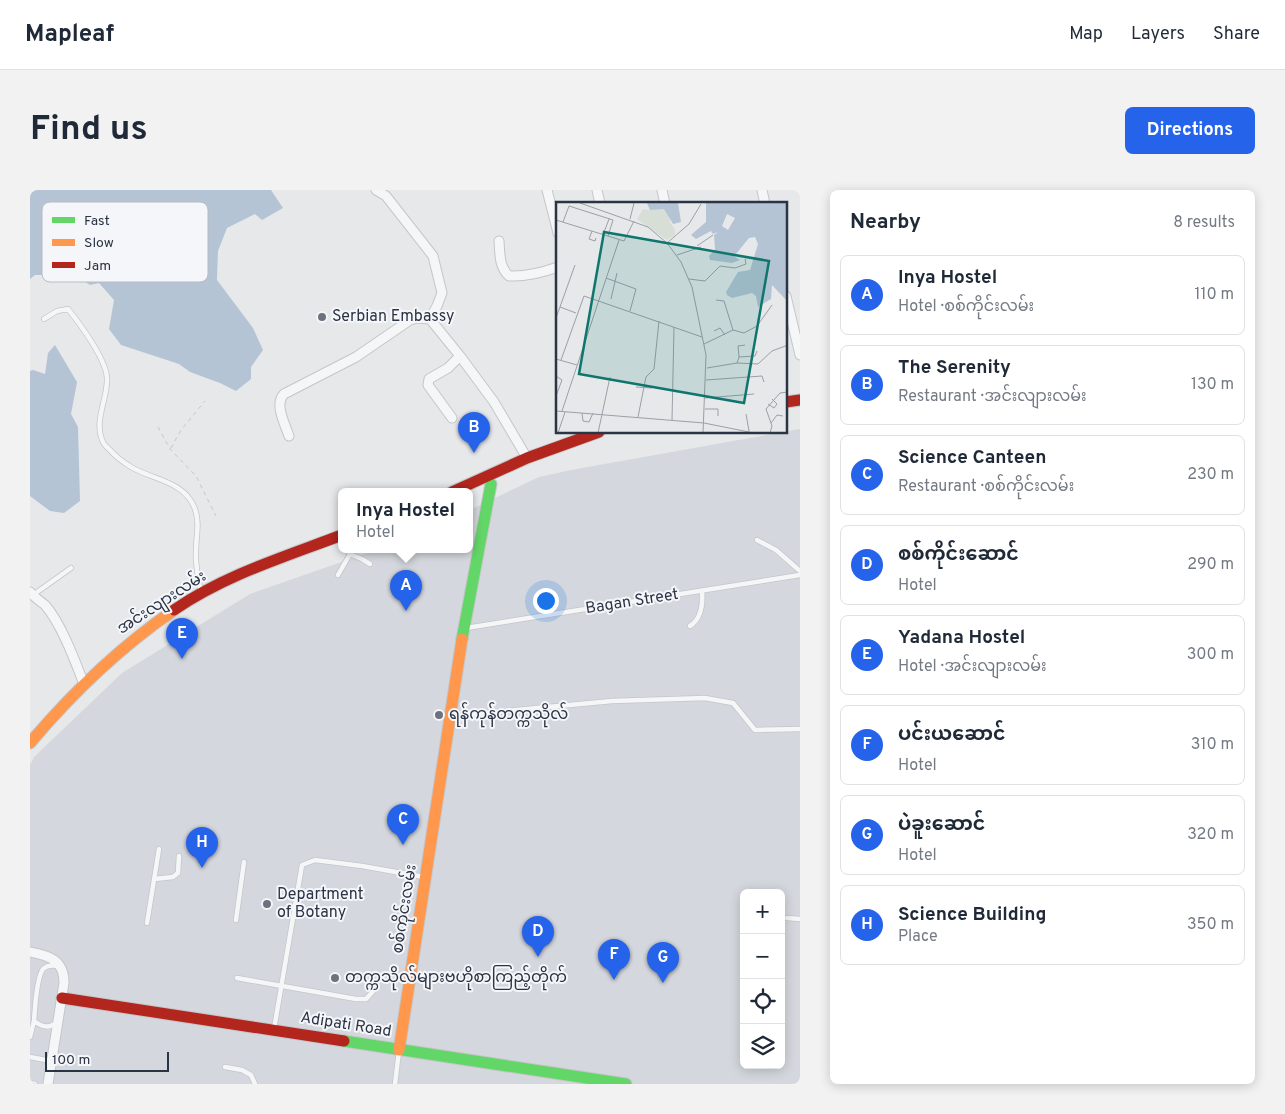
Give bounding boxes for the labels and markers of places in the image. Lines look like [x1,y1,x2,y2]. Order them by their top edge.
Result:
place label: Serbian Embassy [332,307,455,327]
marker: Serbian Embassy [316,311,328,323]
pin: B [458,412,490,453]
pin: A [390,570,422,611]
pin: E [166,618,198,659]
place label: ရန်ကုန်တက္ကသိုလ် [449,702,568,728]
marker: ရန်ကုန်တက္ကသိုလ် [433,709,445,721]
pin: C [387,804,419,845]
pin: H [186,827,218,868]
place label: Department of Botany [277,885,364,923]
marker: Department of Botany [261,898,273,910]
pin: D [522,916,554,957]
pin: F [598,939,630,980]
pin: G [647,942,679,983]
place label: တက္ကသိုလ်များဗဟိုစာကြည့်တိုက် [345,965,567,991]
marker: တက္ကသိုလ်များဗဟိုစာကြည့်တိုက် [329,972,341,984]

